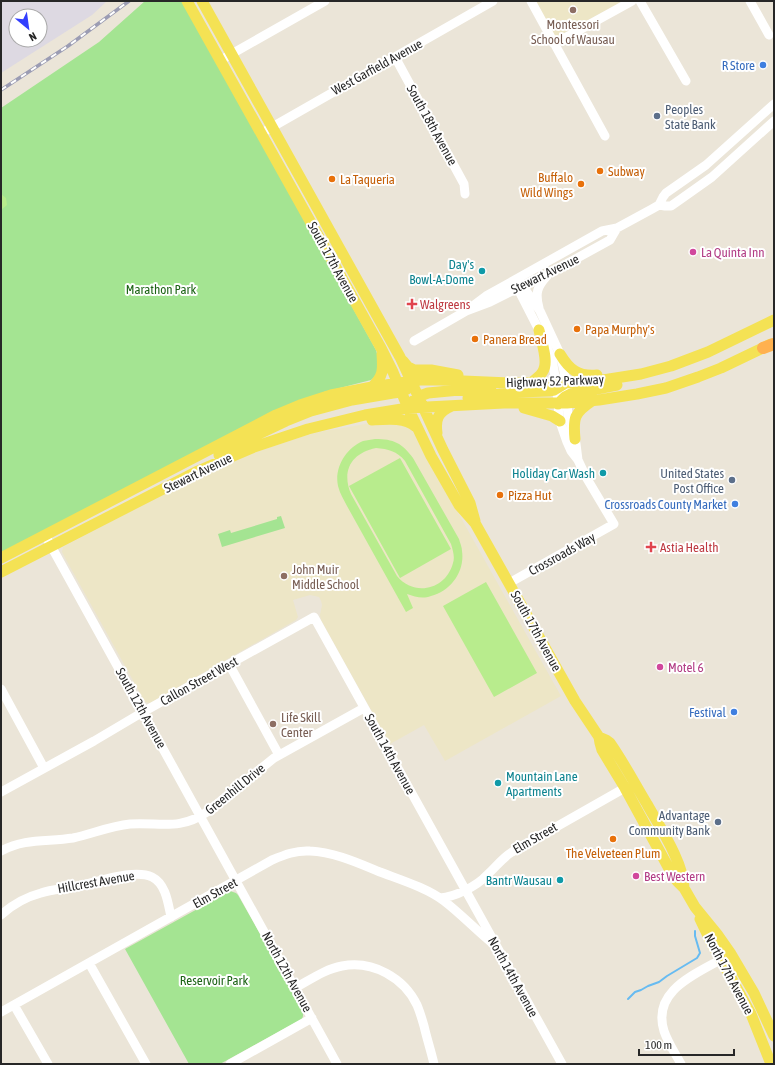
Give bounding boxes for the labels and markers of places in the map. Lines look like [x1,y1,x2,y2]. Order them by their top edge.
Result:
marker: Montessori School of Wausau [568,5,578,15]
place label: Montessori School of Wausau [531,17,615,47]
place label: R Store [722,58,755,73]
marker: R Store [758,60,768,70]
place label: Peoples State Bank [665,102,716,132]
marker: Peoples State Bank [652,111,662,121]
place label: Subway [608,164,645,179]
marker: Subway [595,166,605,176]
place label: Buffalo Wild Wings [520,170,573,200]
place label: La Taqueria [340,172,395,187]
marker: La Taqueria [327,174,337,184]
marker: Buffalo Wild Wings [576,179,586,189]
place label: La Quinta Inn [701,245,765,260]
marker: La Quinta Inn [688,247,698,257]
place label: Day's Bowl-A-Dome [409,257,474,287]
marker: Day's Bowl-A-Dome [477,266,487,276]
place label: Walgreens [420,297,471,312]
marker: Walgreens [407,299,417,309]
place label: Papa Murphy's [585,322,655,337]
marker: Papa Murphy's [572,324,582,334]
place label: Panera Bread [483,332,547,347]
marker: Panera Bread [470,334,480,344]
place label: Holiday Car Wash [512,466,595,481]
place label: United States Post Office [660,466,724,496]
marker: Holiday Car Wash [598,468,608,478]
marker: United States Post Office [727,475,737,485]
place label: Pizza Hut [508,488,552,503]
marker: Pizza Hut [495,490,505,500]
place label: Crossroads County Market [604,497,727,512]
marker: Crossroads County Market [730,499,740,509]
place label: Astia Health [660,540,719,555]
marker: Astia Health [645,541,657,553]
place label: John Muir Middle School [292,562,360,592]
marker: John Muir Middle School [279,571,289,581]
place label: Motel 6 [668,660,704,675]
marker: Motel 6 [655,662,665,672]
place label: Festival [689,705,727,720]
marker: Festival [729,707,739,717]
place label: Life Skill Center [281,710,322,740]
marker: Life Skill Center [268,719,278,729]
place label: Mountain Lane Apartments [506,769,578,799]
marker: Mountain Lane Apartments [493,778,503,788]
place label: Advantage Community Bank [629,808,710,838]
marker: Advantage Community Bank [713,817,723,827]
marker: The Velveteen Plum [608,834,618,844]
place label: The Velveteen Plum [566,846,660,861]
place label: Best Western [644,869,705,884]
marker: Best Western [631,871,641,881]
place label: Bantr Wausau [486,873,552,888]
marker: Bantr Wausau [555,875,565,885]

